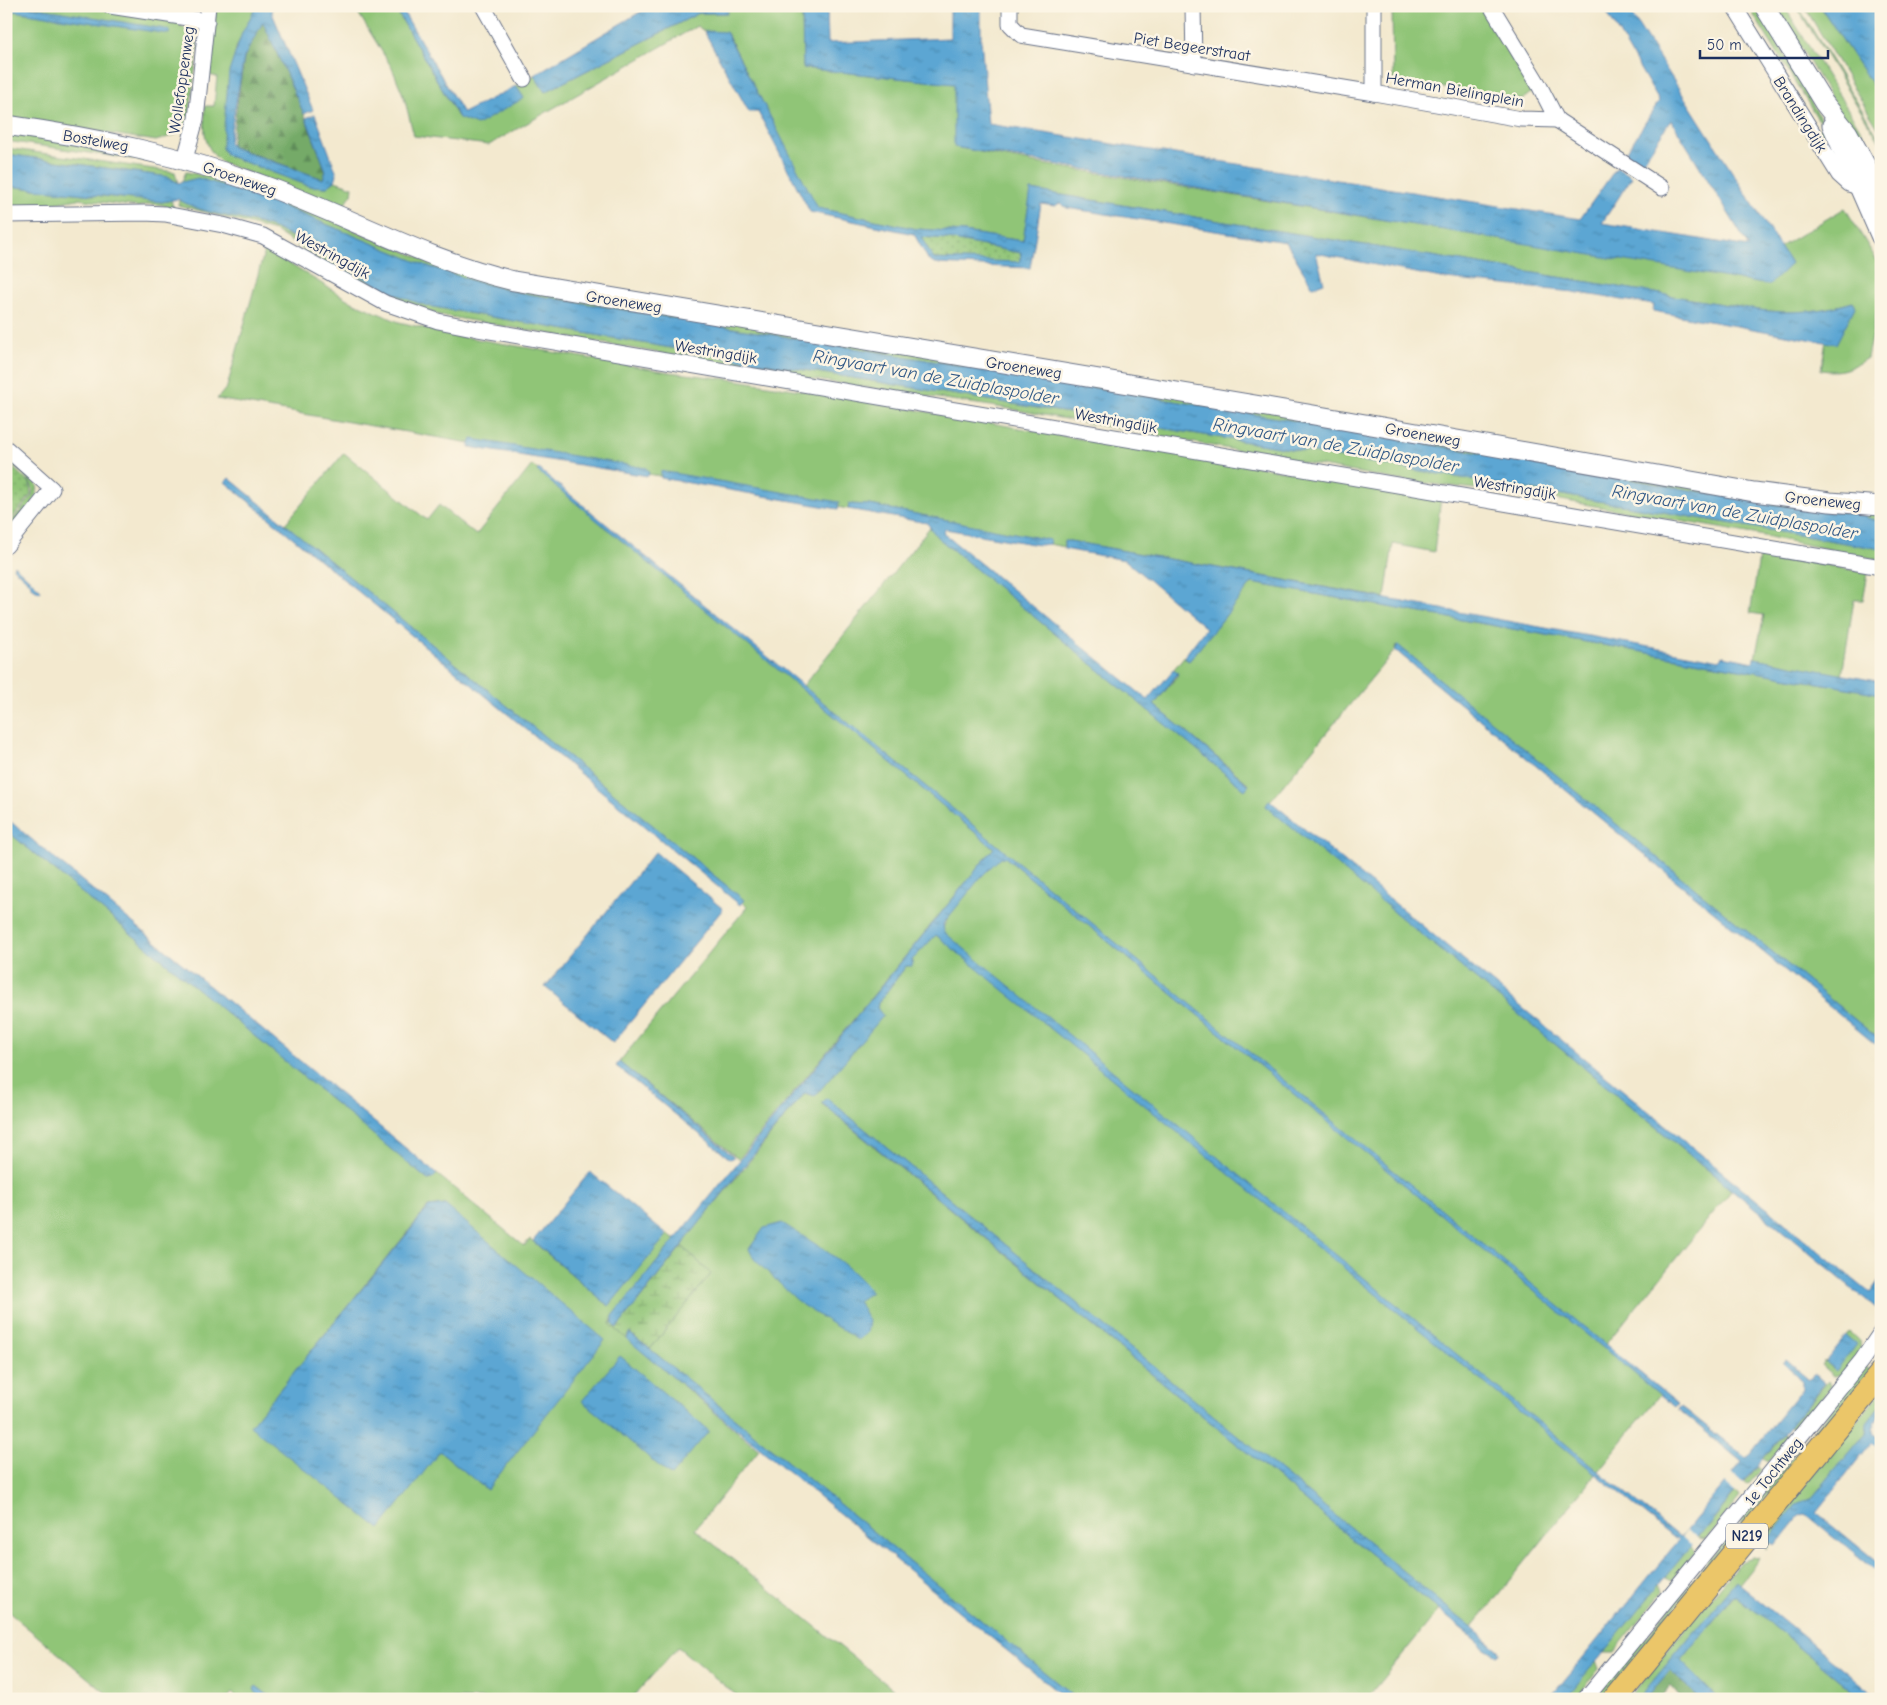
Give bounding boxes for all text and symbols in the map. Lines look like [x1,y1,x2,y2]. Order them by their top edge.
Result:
street label: Wollefoppenweg [165,25,198,135]
scale bar [1700,28,1827,60]
street label: Piet Begeerstraat [1132,29,1252,65]
text: 50 m [1707,36,1742,54]
street label: Herman Bielingplein [1384,69,1525,111]
street label: Brandingdijk [1770,73,1831,156]
street label: Bostelweg [62,126,130,156]
street label: Groeneweg [201,158,279,200]
street label: Westringdijk [292,227,373,283]
street label: Groeneweg [585,287,663,317]
street label: Westringdijk [673,337,758,367]
water label: Ringvaart van de Zuidplaspolder [811,346,1061,410]
street label: Groeneweg [985,353,1063,383]
street label: Westringdijk [1073,405,1158,437]
water label: Ringvaart van de Zuidplaspolder [1211,414,1461,478]
street label: Groeneweg [1384,419,1462,451]
street label: Westringdijk [1472,473,1557,503]
water label: Ringvaart van de Zuidplaspolder [1610,481,1860,545]
street label: Groeneweg [1784,488,1862,514]
street label: 1e Tochtweg [1741,1434,1806,1509]
road number: N219 [1726,1524,1768,1548]

